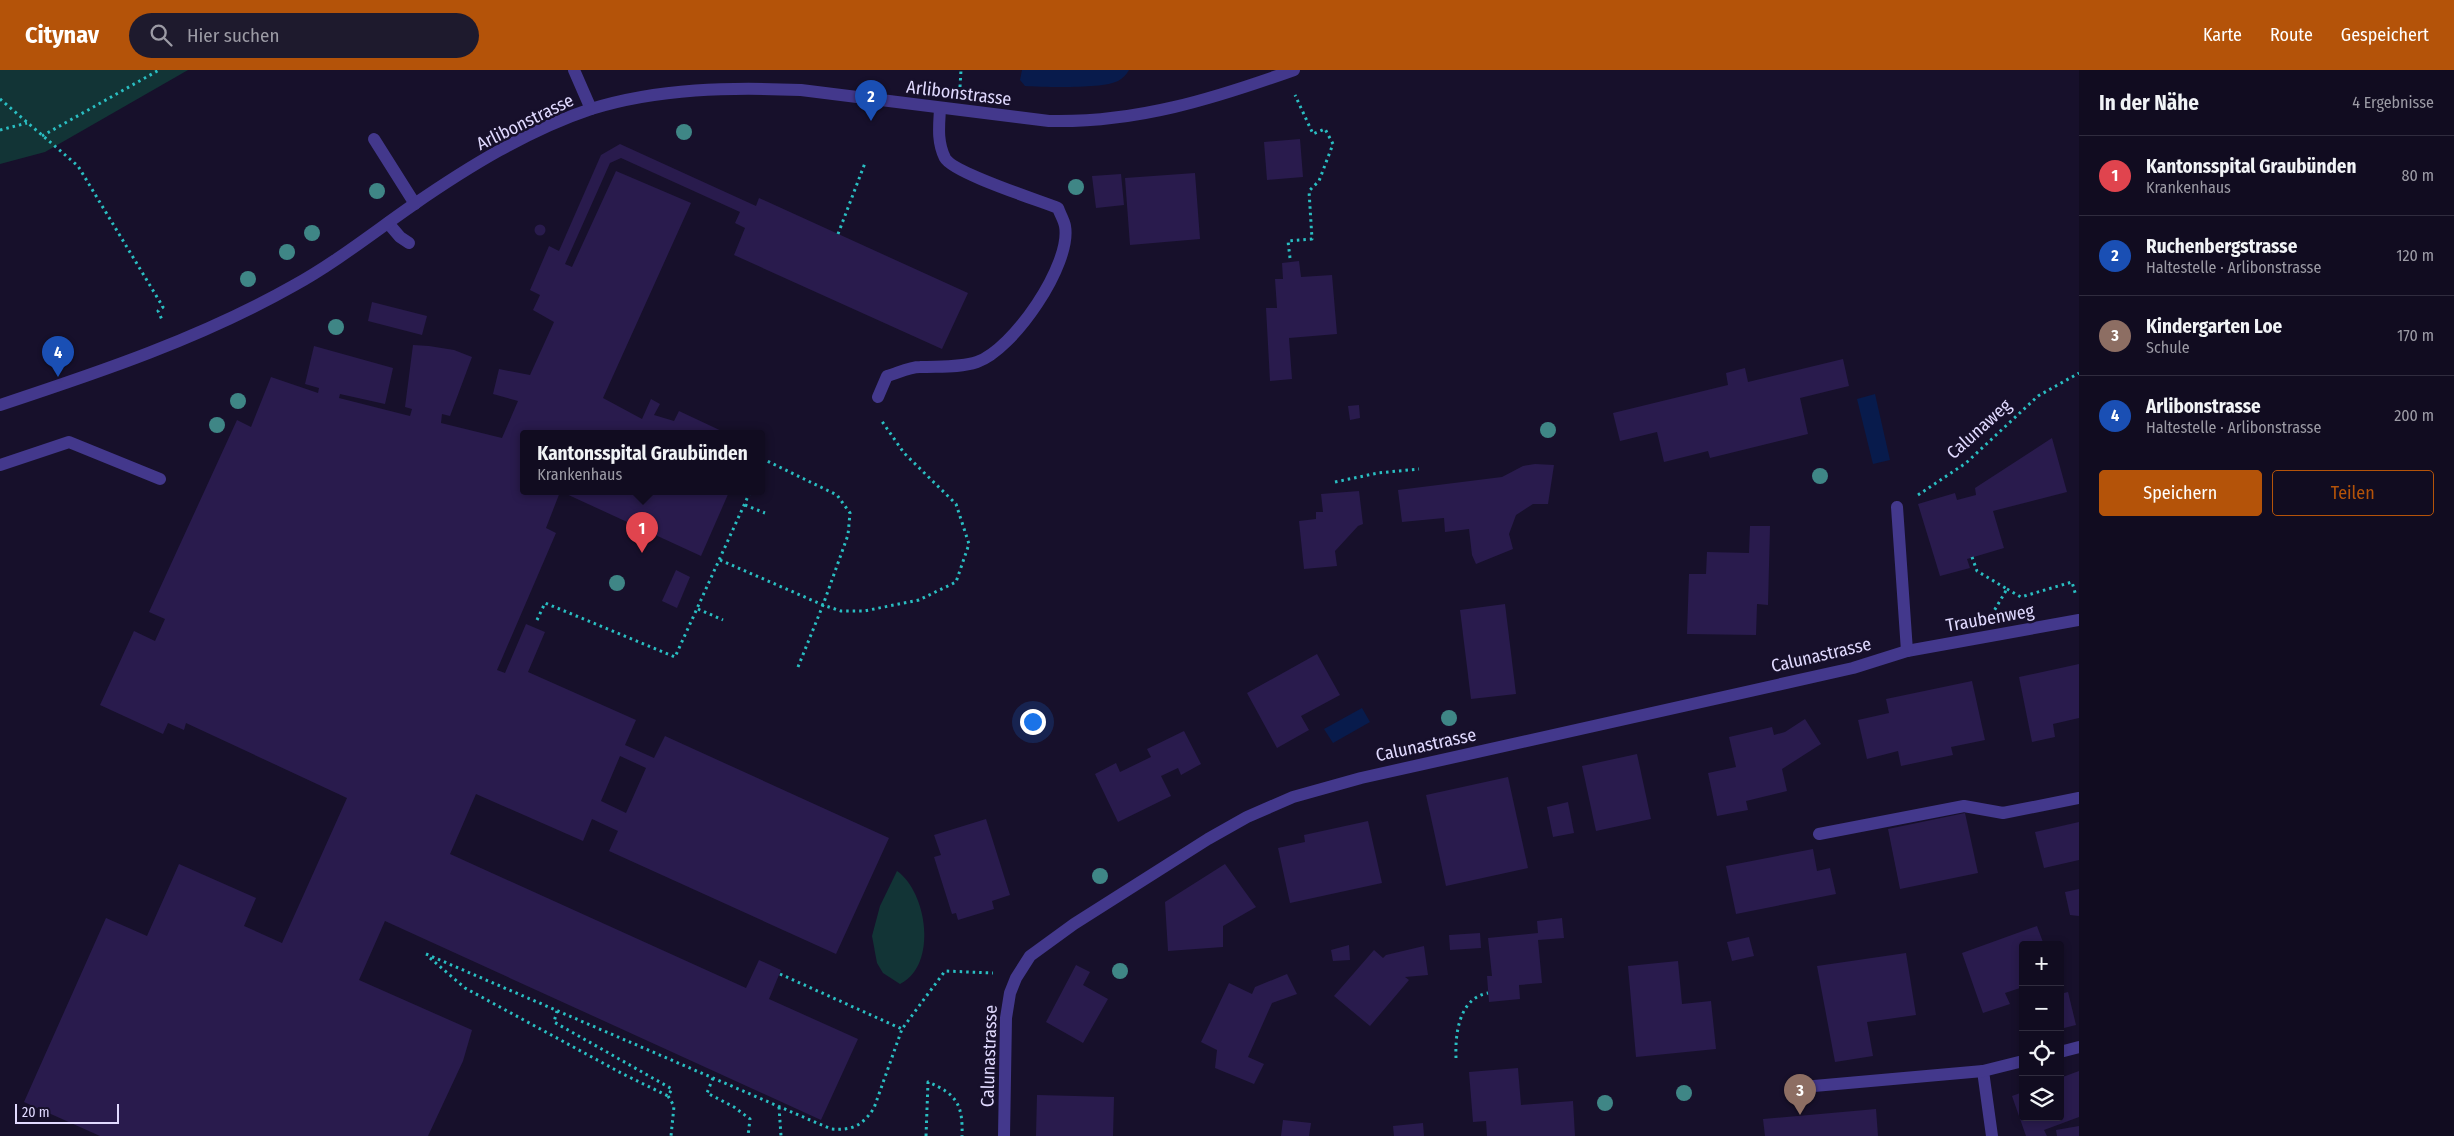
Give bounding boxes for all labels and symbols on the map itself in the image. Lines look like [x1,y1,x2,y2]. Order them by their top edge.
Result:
street label: Arlibonstrasse [905,76,1013,110]
pin: 2 [855,80,887,121]
street label: Arlibonstrasse [473,89,577,155]
pin: 4 [42,336,74,377]
street label: Calunaweg [1942,394,2016,464]
pin: 1 [626,512,658,553]
street label: Traubenweg [1944,599,2036,637]
street label: Calunastrasse [1769,633,1873,677]
your location [1020,709,1046,735]
street label: Calunastrasse [1374,724,1478,766]
street label: Calunastrasse [976,1005,1002,1107]
pin: 3 [1784,1074,1816,1115]
scale bar [15,1101,119,1124]

